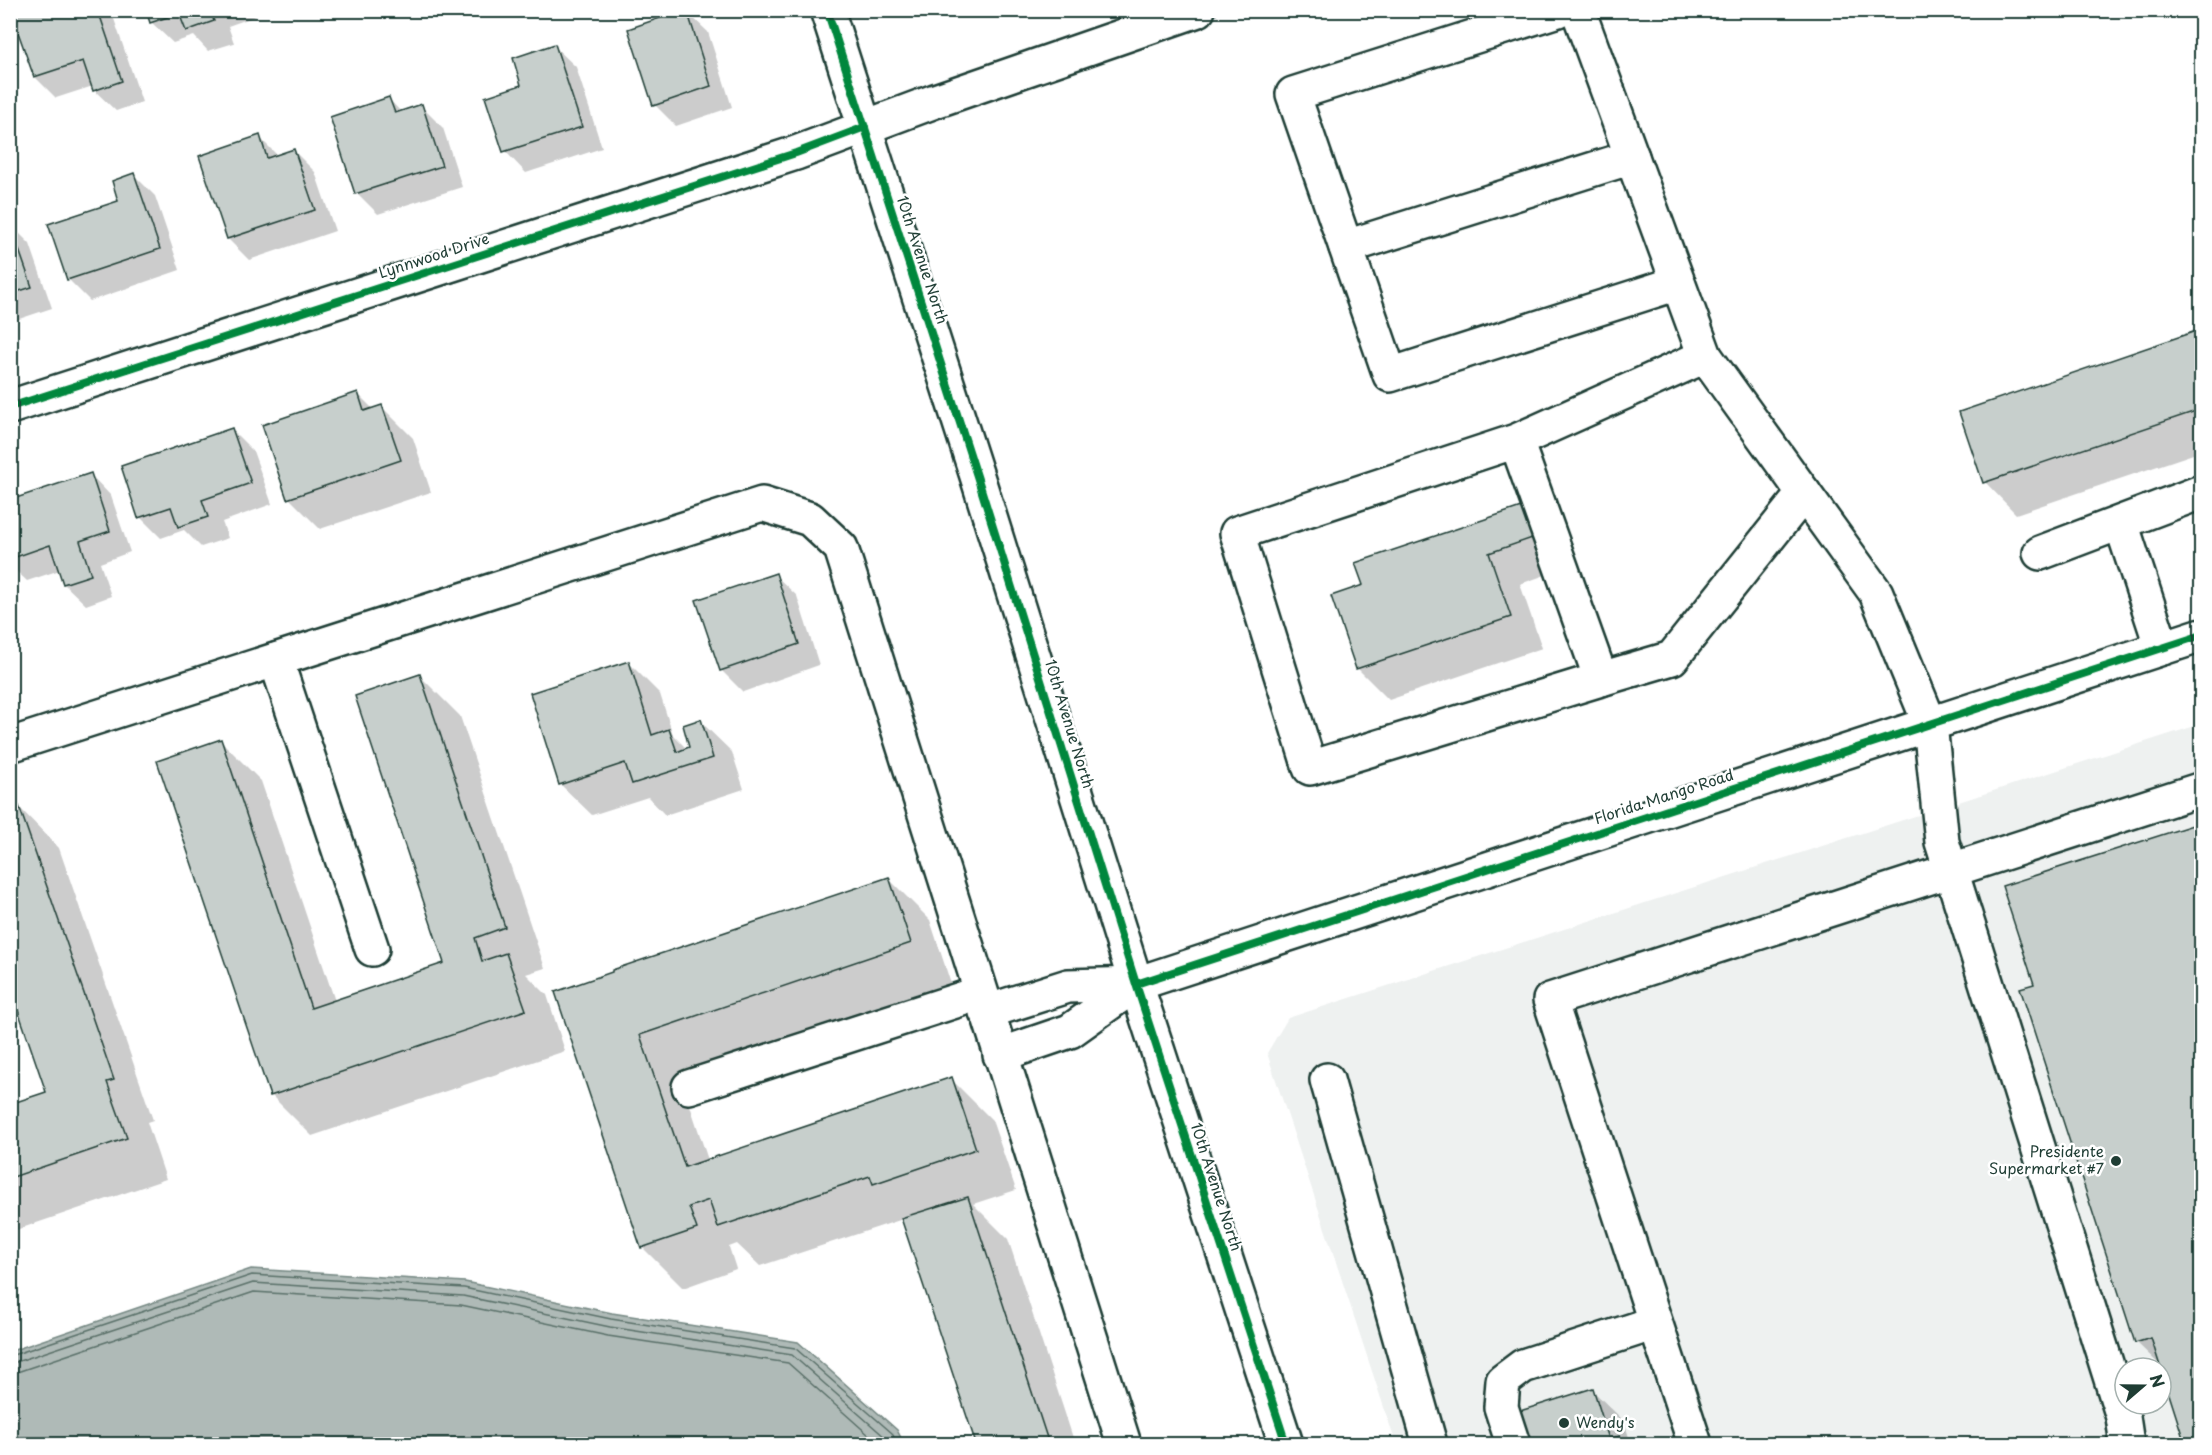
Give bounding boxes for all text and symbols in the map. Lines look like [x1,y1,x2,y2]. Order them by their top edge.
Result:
street label: 10th Avenue North [892,192,955,327]
street label: Lynnwood Drive [375,226,492,283]
street label: 10th Avenue North [1040,656,1101,791]
street label: Florida Mango Road [1591,762,1736,829]
street label: 10th Avenue North [1186,1119,1249,1254]
place label: Presidente Supermarket #7 [1989,1139,2104,1179]
marker: Presidente Supermarket #7 [2109,1154,2123,1168]
north arrow [2113,1356,2173,1416]
text: N [2145,1370,2171,1391]
place label: Wendy's [1576,1410,1635,1433]
marker: Wendy's [1557,1416,1571,1430]

